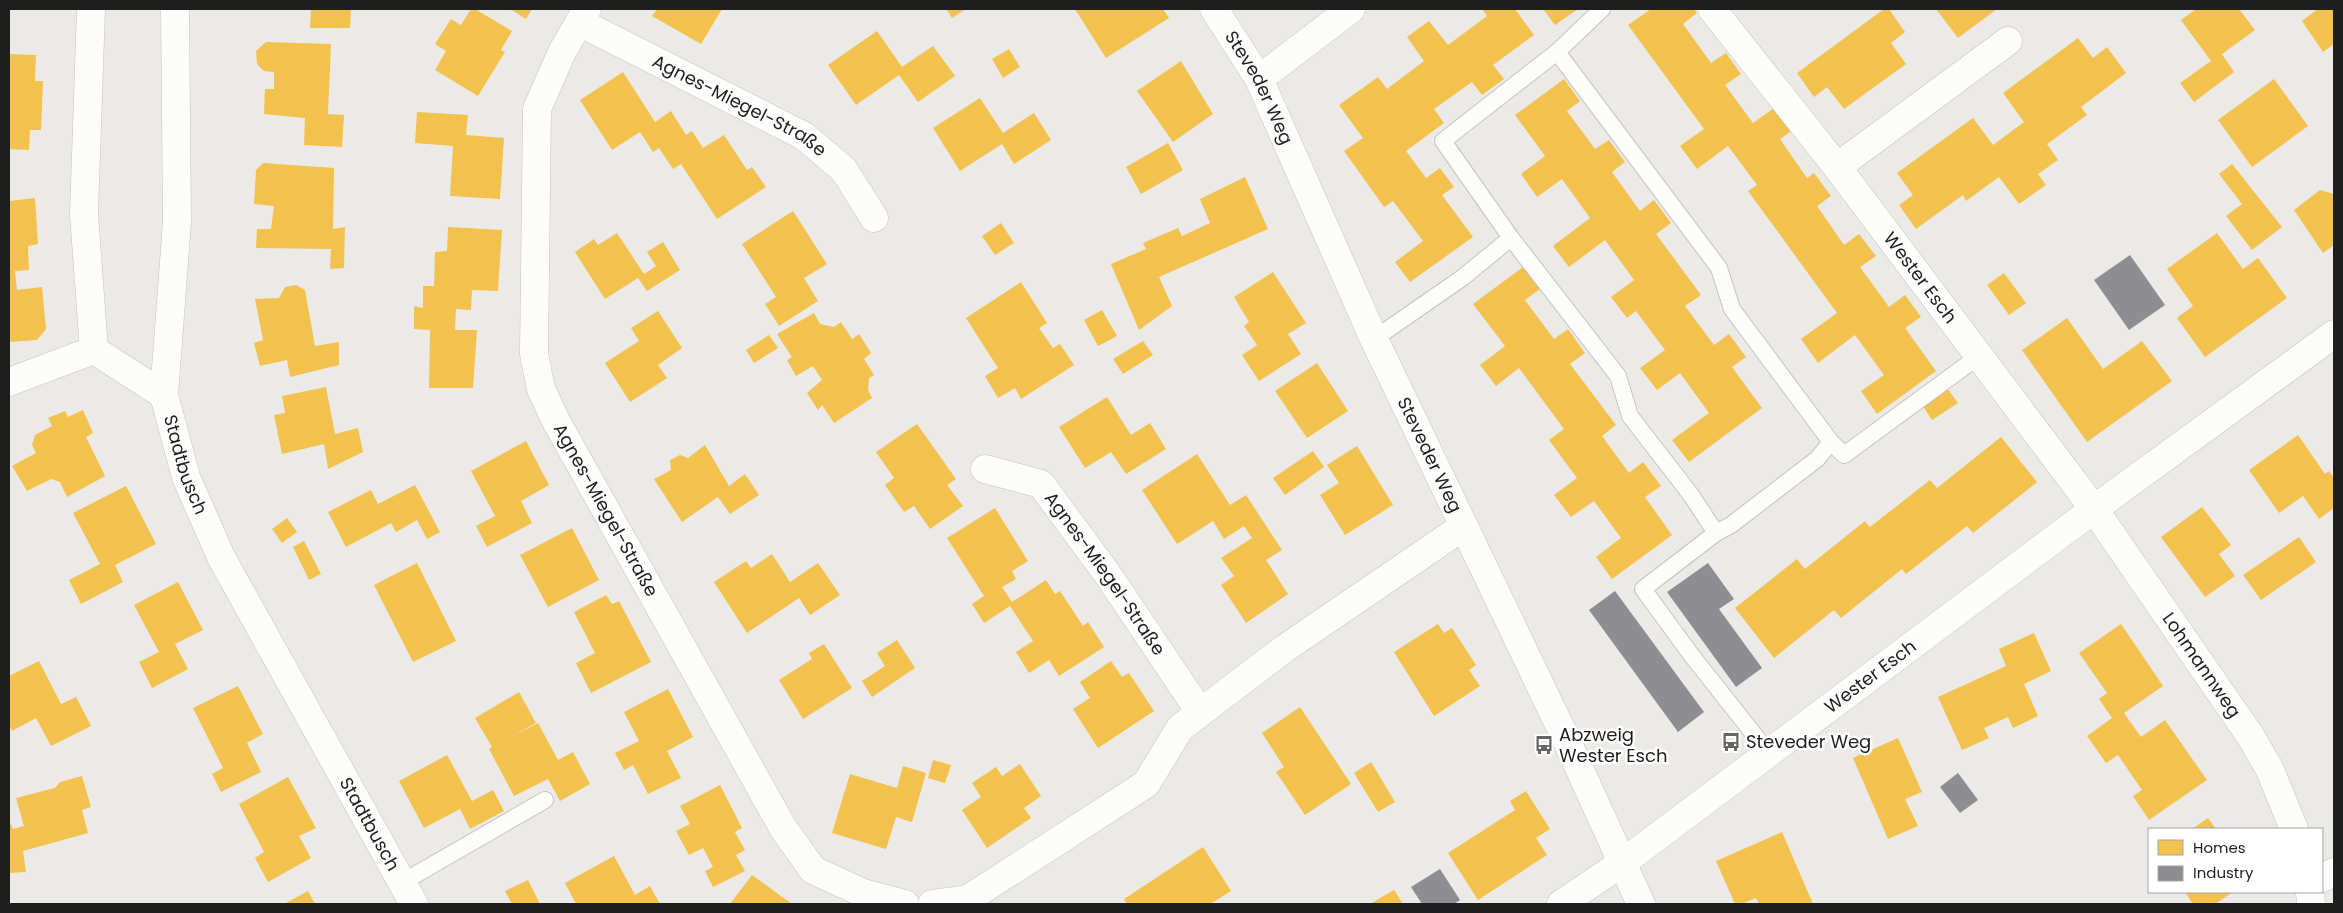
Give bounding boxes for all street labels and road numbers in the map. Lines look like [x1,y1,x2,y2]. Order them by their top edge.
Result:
street label: Steveder Weg [1219,26,1299,148]
street label: Agnes-Miegel-Straße [648,48,832,162]
street label: Wester Esch [1878,227,1963,328]
street label: Steveder Weg [1392,393,1468,517]
street label: Stadtbusch [158,412,214,518]
street label: Agnes-Miegel-Straße [548,419,664,601]
street label: Agnes-Miegel-Straße [1039,487,1171,660]
street label: Lohmannweg [2157,607,2247,723]
street label: Wester Esch [1819,634,1921,719]
street label: Stadtbusch [334,772,406,875]

